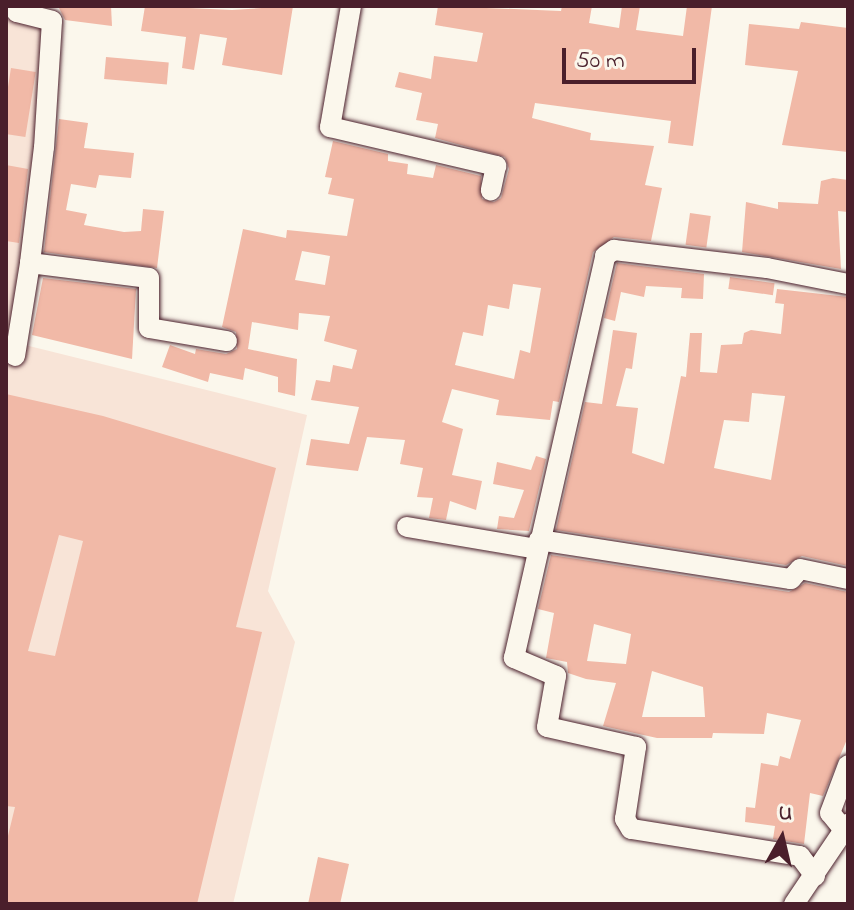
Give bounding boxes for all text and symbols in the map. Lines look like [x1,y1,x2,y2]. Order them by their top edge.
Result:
scale bar [566,32,700,82]
text: 50 m [576,44,625,79]
text: U [776,797,794,831]
north arrow [742,798,822,878]

